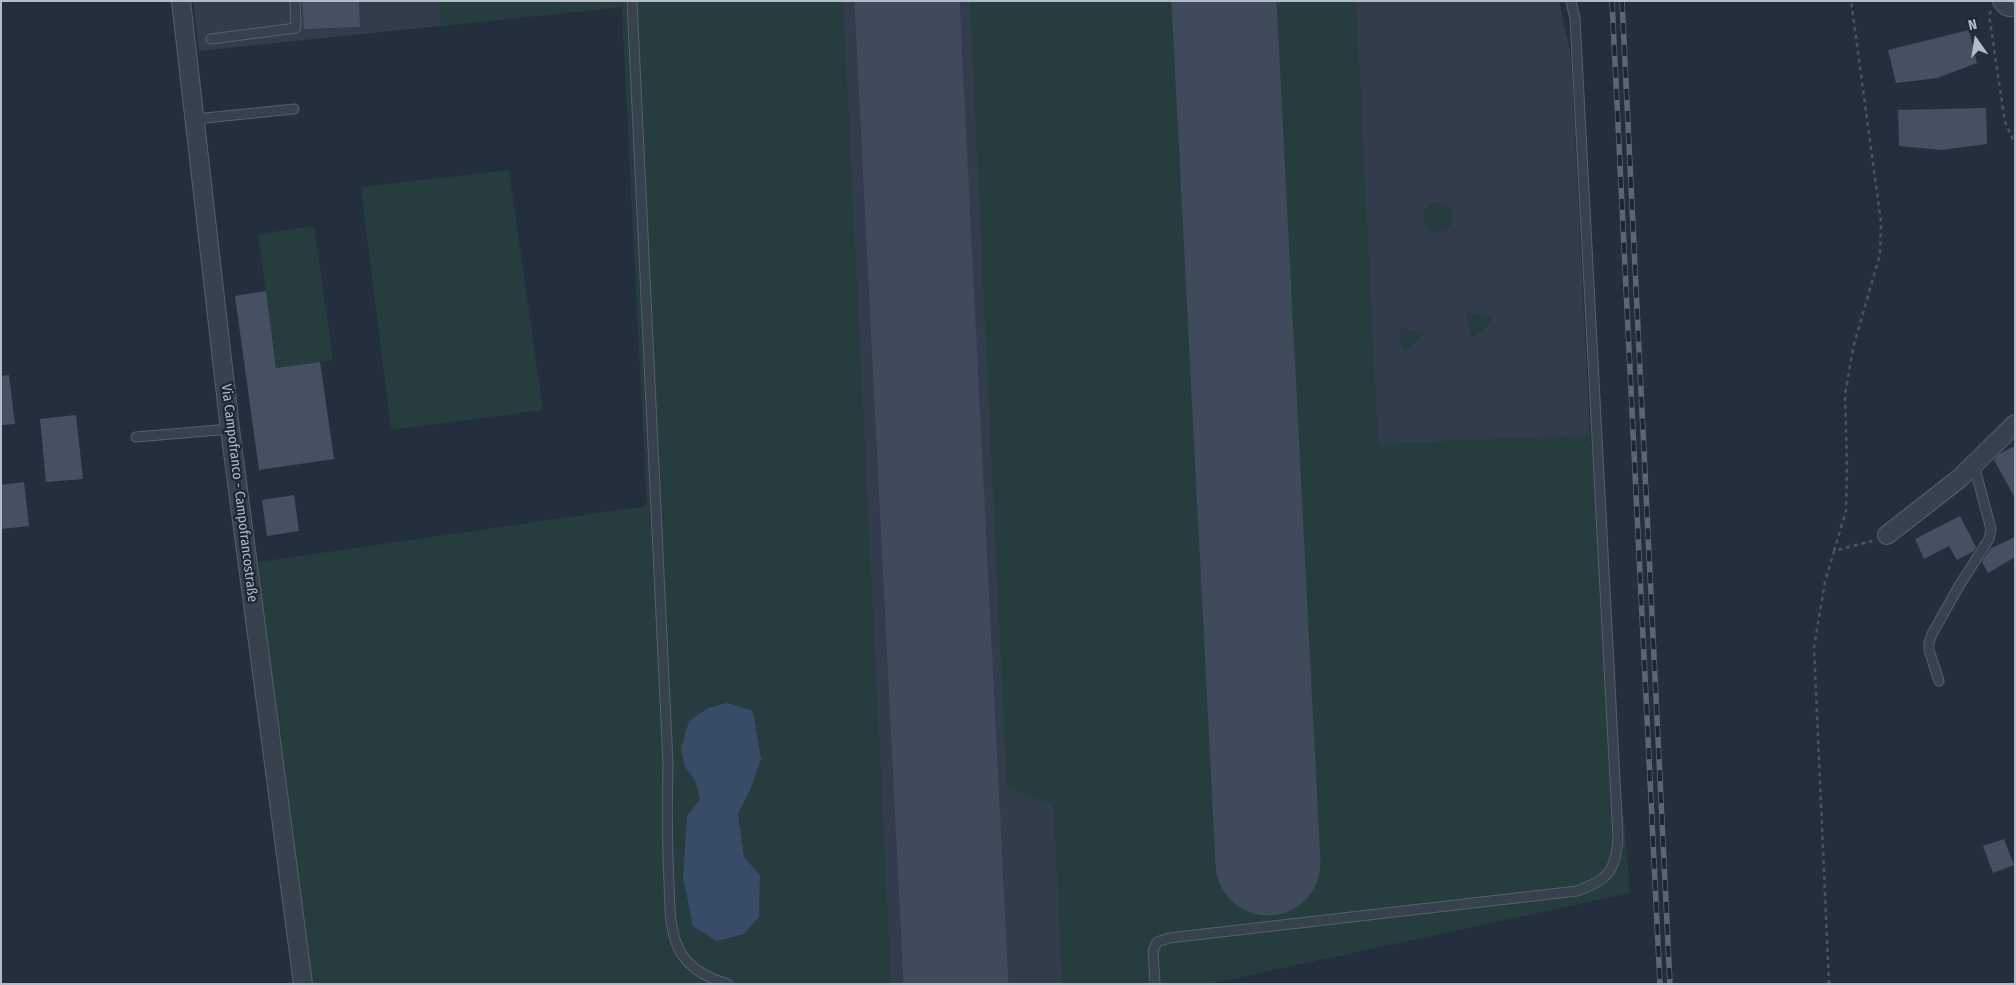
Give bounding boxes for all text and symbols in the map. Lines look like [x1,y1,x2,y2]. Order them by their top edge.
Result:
north arrow [1951,15,2001,65]
text: N [1967,16,1979,34]
street label: Via Campofranco - Campofrancostraße [217,383,261,603]

